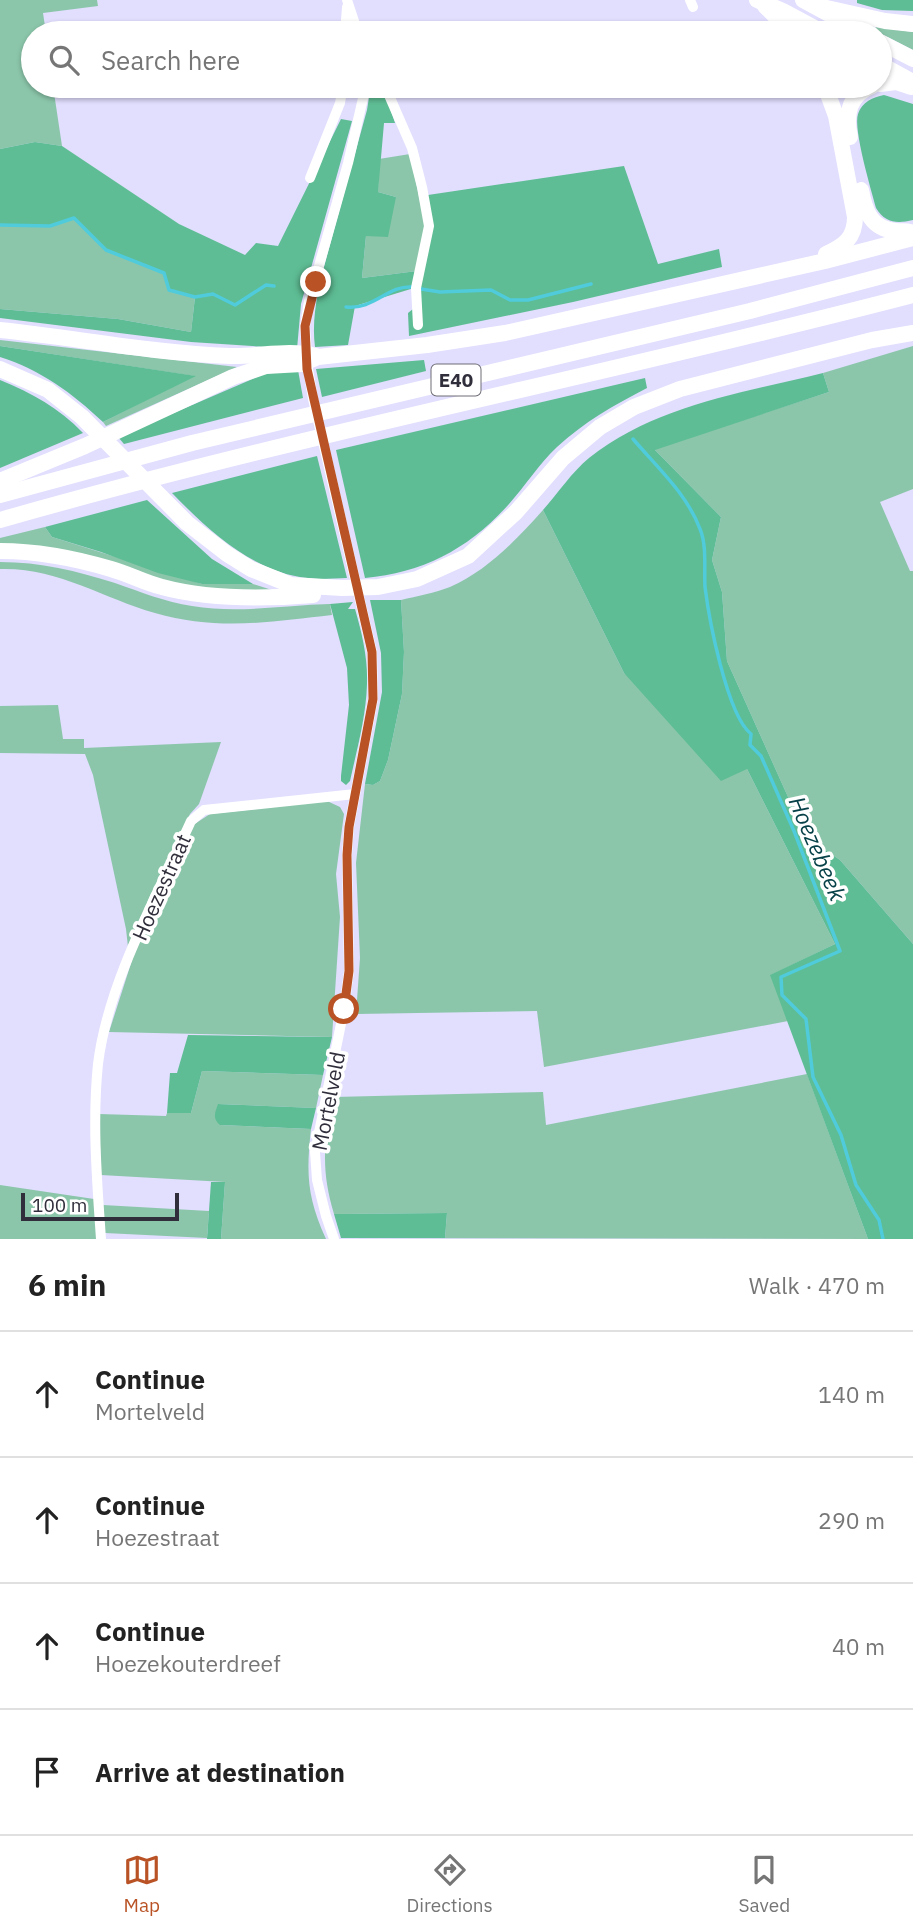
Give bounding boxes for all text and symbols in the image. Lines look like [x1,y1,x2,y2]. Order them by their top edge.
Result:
search box [21,21,892,98]
icon: search [45,41,83,79]
text: Search here [101,43,240,77]
route end [300,266,331,297]
road number: E40 [432,364,480,396]
water label: Hoezebeek [783,791,854,906]
street label: Hoezestraat [125,829,197,945]
route start [328,993,359,1024]
street label: Mortelveld [305,1049,351,1153]
scale bar [21,1190,178,1222]
text: 100 m [32,1193,87,1217]
text: 6 min [28,1265,106,1304]
text: Walk · 470 m [749,1270,885,1300]
text: Continue [95,1362,205,1396]
icon: ahead [28,1375,66,1413]
text: 140 m [818,1379,885,1409]
text: Mortelveld [95,1396,205,1426]
text: Continue [95,1488,205,1522]
icon: ahead [28,1501,66,1539]
text: 290 m [818,1505,885,1535]
text: Hoezestraat [95,1522,220,1552]
text: Continue [95,1614,205,1648]
icon: ahead [28,1627,66,1665]
text: 40 m [832,1631,885,1661]
text: Hoezekouterdreef [95,1648,281,1678]
icon: arrive [28,1753,66,1791]
text: Arrive at destination [95,1755,345,1789]
tab: Map [123,1851,161,1917]
tab: Directions [406,1851,493,1917]
tab: Saved [739,1851,790,1917]

